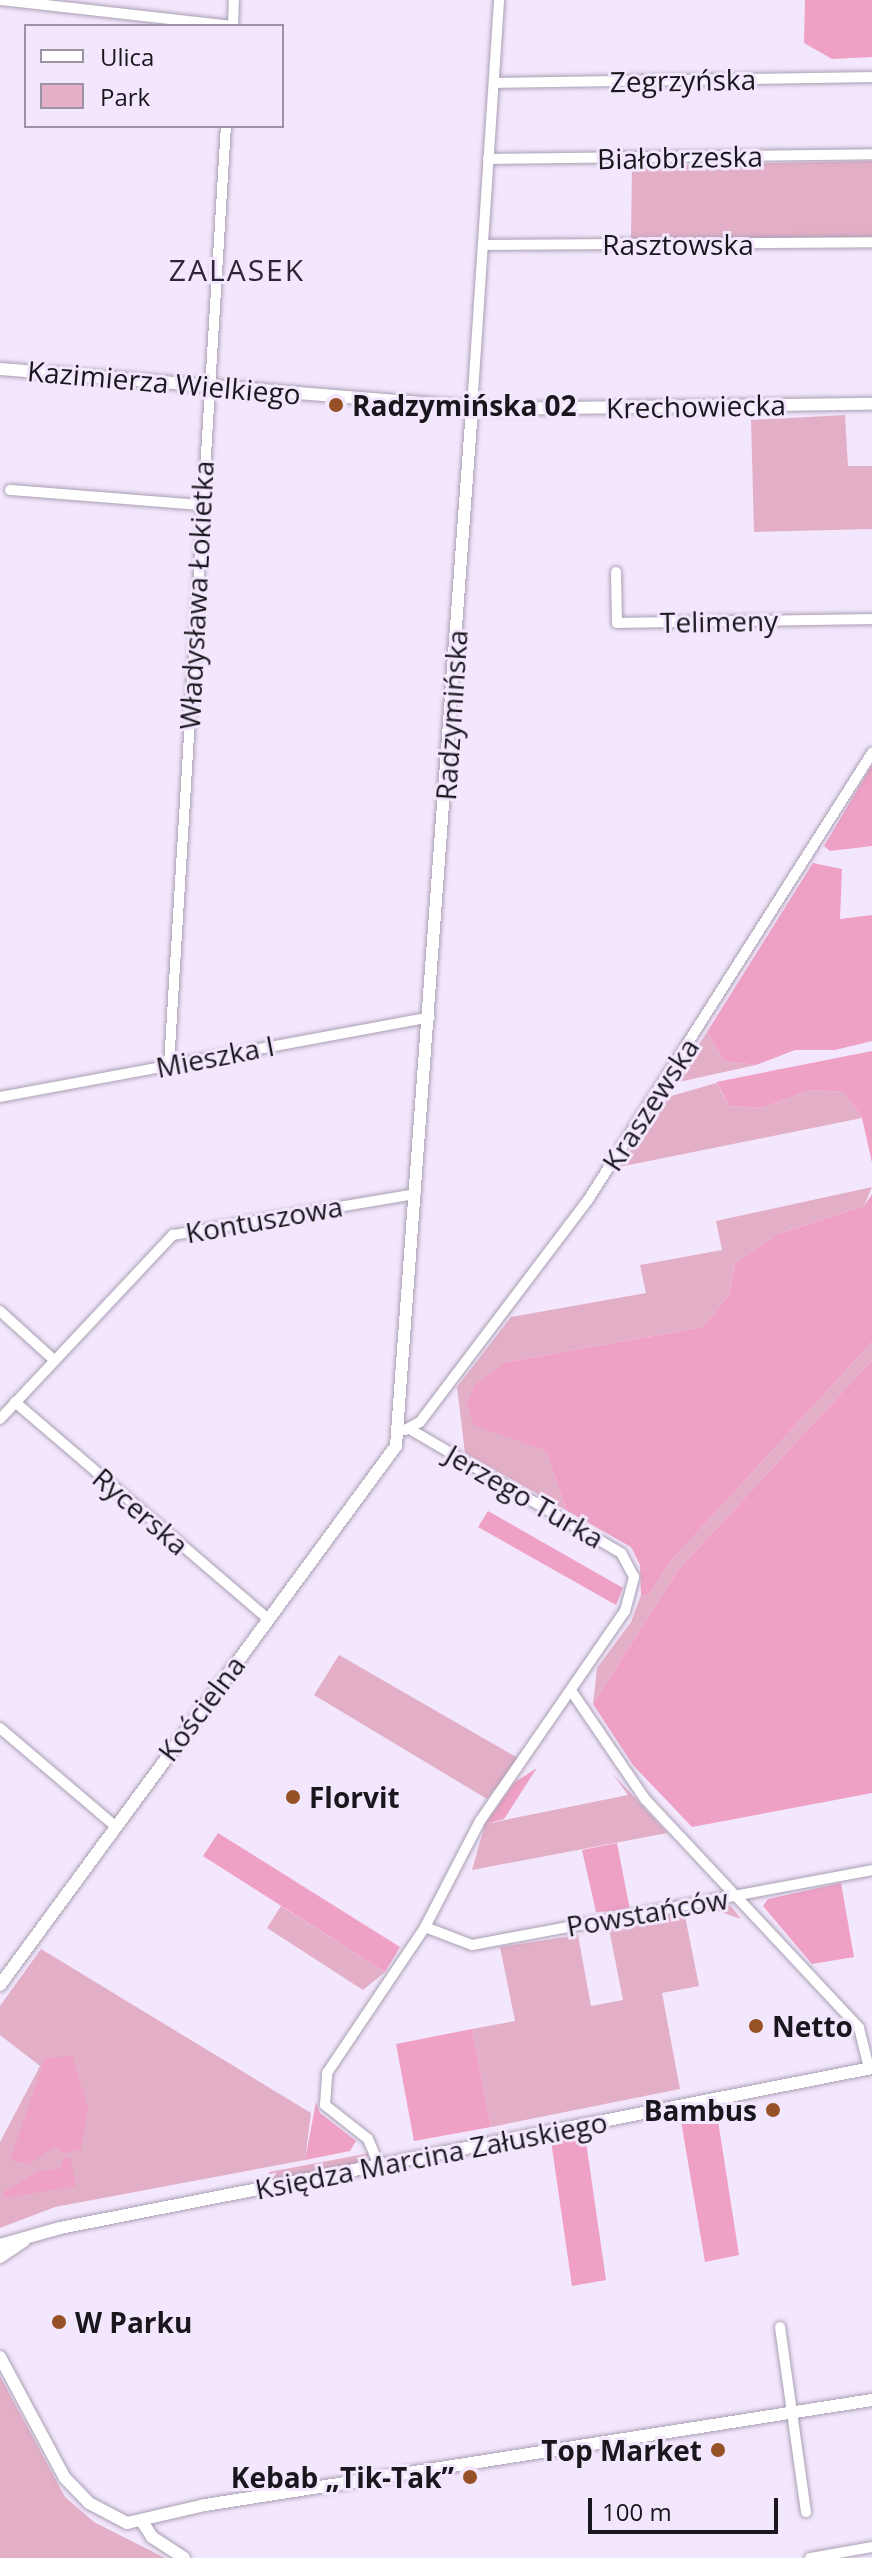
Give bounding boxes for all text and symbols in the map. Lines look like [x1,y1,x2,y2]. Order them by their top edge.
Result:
legend [24,24,284,128]
text: Ulica [100,40,154,73]
street label: Zegrzyńska [610,62,756,98]
text: Park [100,80,150,113]
street label: Białobrzeska [597,139,763,175]
street label: Rasztowska [602,227,754,261]
district label: ZALASEK [169,252,305,288]
street label: Kazimierza Wielkiego [26,353,302,411]
place label: Radzymińska 02 [352,388,577,422]
street label: Krechowiecka [606,388,786,424]
marker: Radzymińska 02 [327,396,345,414]
street label: Władysława Łokietka [172,460,220,730]
street label: Telimeny [660,603,778,639]
street label: Radzymińska [428,629,474,801]
street label: Mieszka I [153,1028,277,1084]
street label: Kraszewska [595,1031,705,1177]
street label: Kontuszowa [183,1189,345,1249]
street label: Jerzego Turka [440,1437,610,1555]
street label: Rycerska [86,1460,196,1562]
street label: Kościelna [150,1649,252,1767]
place label: Florvit [309,1780,400,1814]
marker: Florvit [284,1788,302,1806]
street label: Powstańców [564,1881,730,1943]
place label: Netto [772,2009,853,2043]
marker: Netto [747,2017,765,2035]
place label: Bambus [644,2093,757,2127]
marker: Bambus [764,2101,782,2119]
street label: Księdza Marcina Załuskiego [252,2104,610,2206]
place label: W Parku [75,2305,192,2339]
marker: W Parku [50,2313,68,2331]
place label: Top Market [541,2433,702,2467]
marker: Top Market [709,2441,727,2459]
place label: Kebab „Tik-Tak” [231,2460,454,2494]
marker: Kebab „Tik-Tak” [461,2468,479,2486]
scale bar [592,2482,782,2532]
text: 100 m [602,2495,672,2528]

